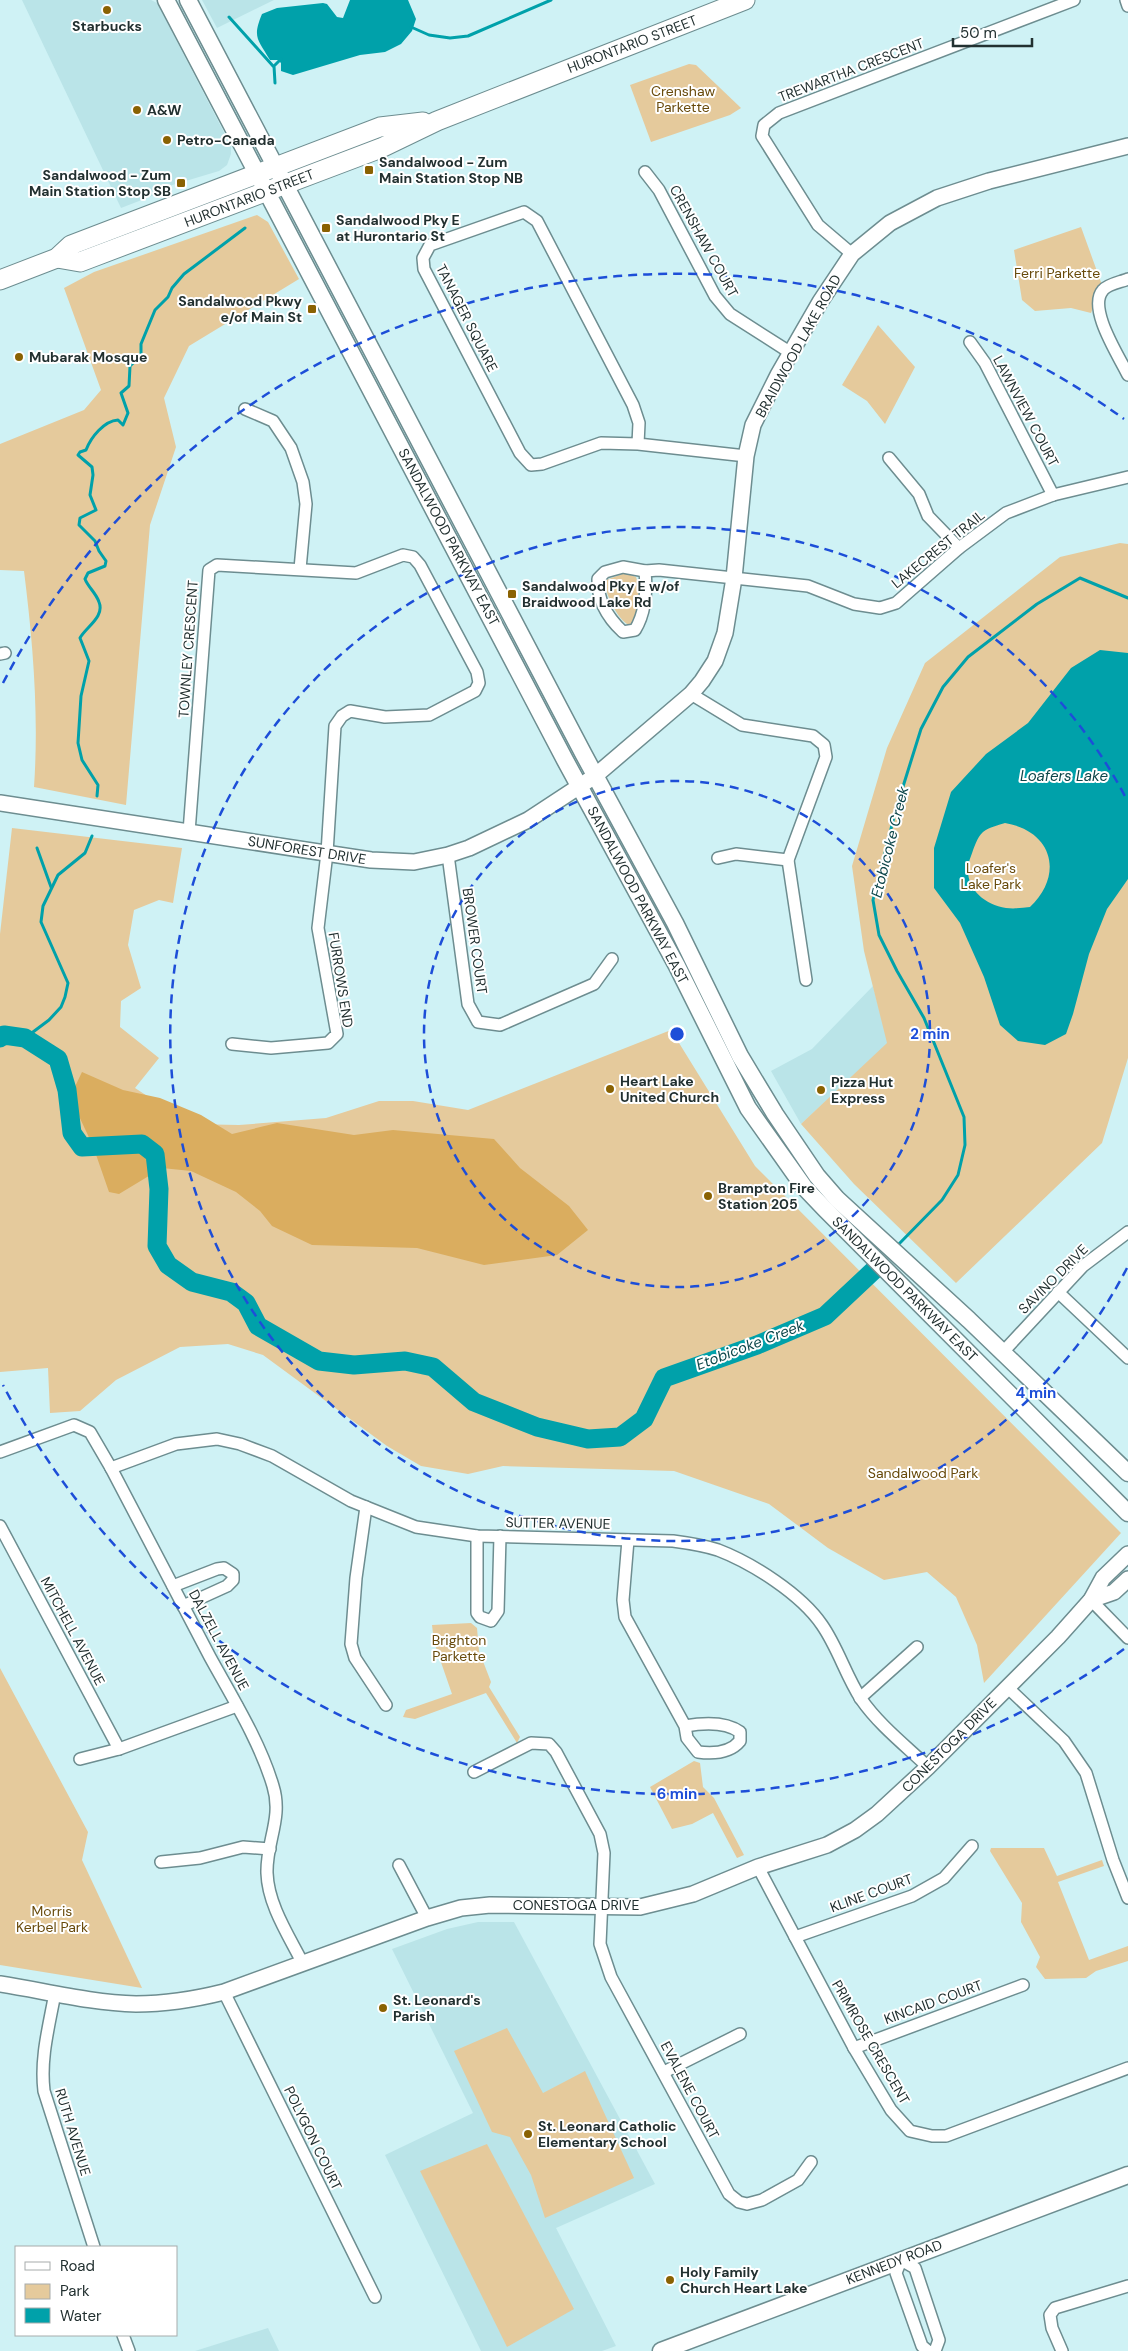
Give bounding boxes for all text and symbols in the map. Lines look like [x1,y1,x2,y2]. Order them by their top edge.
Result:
marker: Starbucks [101,4,113,16]
street label: HURONTARIO STREET [565,11,700,77]
scale bar [953,15,1032,47]
place label: Starbucks [72,17,142,35]
text: 50 m [960,23,997,43]
street label: TREWARTHA CRESCENT [776,34,926,106]
park label: Crenshaw Parkette [651,82,715,116]
place label: A&W [147,101,182,119]
marker: A&W [131,104,143,116]
place label: Petro-Canada [177,131,275,149]
marker: Petro-Canada [161,134,173,146]
place label: Sandalwood - Zum Main Station Stop NB [379,153,523,187]
marker: Sandalwood - Zum Main Station Stop NB [363,164,375,176]
street label: HURONTARIO STREET [182,165,317,231]
place label: Sandalwood - Zum Main Station Stop SB [29,166,171,200]
marker: Sandalwood - Zum Main Station Stop SB [175,177,187,189]
street label: CRENSHAW COURT [666,182,742,300]
place label: Sandalwood Pky E at Hurontario St [336,211,460,245]
marker: Sandalwood Pky E at Hurontario St [320,222,332,234]
street label: TANAGER SQUARE [432,261,502,375]
park label: Ferri Parkette [1014,264,1100,282]
street label: BRAIDWOOD LAKE ROAD [751,271,845,421]
place label: Sandalwood Pkwy e/of Main St [178,292,303,326]
marker: Sandalwood Pkwy e/of Main St [306,303,318,315]
place label: Mubarak Mosque [29,348,147,366]
marker: Mubarak Mosque [13,351,25,363]
street label: LAWNVIEW COURT [989,352,1063,470]
street label: SANDALWOOD PARKWAY EAST [395,445,504,629]
street label: LAKECREST TRAIL [888,506,988,592]
place label: Sandalwood Pky E w/of Braidwood Lake Rd [522,577,680,611]
street label: TOWNLEY CRESCENT [174,579,202,718]
marker: Sandalwood Pky E w/of Braidwood Lake Rd [506,588,518,600]
water label: Loafers Lake [1020,766,1108,786]
water label: Etobicoke Creek [866,784,914,900]
street label: SANDALWOOD PARKWAY EAST [584,803,693,987]
street label: SUNFOREST DRIVE [247,832,367,868]
park label: Loafer's Lake Park [961,859,1021,893]
street label: BROWER COURT [459,887,491,995]
street label: FURROWS END [325,931,357,1029]
text: 2 min [910,1024,950,1044]
centre of rings [668,1025,686,1043]
place label: Heart Lake United Church [620,1072,719,1106]
place label: Pizza Hut Express [831,1073,893,1107]
marker: Heart Lake United Church [604,1083,616,1095]
marker: Pizza Hut Express [815,1084,827,1096]
place label: Brampton Fire Station 205 [718,1179,815,1213]
marker: Brampton Fire Station 205 [702,1190,714,1202]
street label: SANDALWOOD PARKWAY EAST [829,1213,982,1366]
street label: SAVINO DRIVE [1014,1240,1092,1318]
water label: Etobicoke Creek [693,1315,807,1375]
text: 4 min [1016,1383,1056,1403]
park label: Sandalwood Park [868,1464,978,1482]
street label: SUTTER AVENUE [505,1513,611,1533]
street label: MITCHELL AVENUE [37,1574,109,1688]
street label: DALZELL AVENUE [185,1587,253,1694]
park label: Brighton Parkette [432,1631,486,1665]
street label: CONESTOGA DRIVE [898,1694,1000,1796]
text: 6 min [657,1784,697,1804]
street label: KLINE COURT [827,1870,915,1916]
street label: CONESTOGA DRIVE [513,1896,639,1914]
park label: Morris Kerbel Park [16,1902,88,1936]
street label: KINCAID COURT [881,1976,985,2028]
street label: PRIMROSE CRESCENT [828,1977,914,2107]
place label: St. Leonard's Parish [393,1991,481,2025]
marker: St. Leonard's Parish [377,2002,389,2014]
street label: EVALENE COURT [657,2038,723,2142]
street label: POLYGON COURT [280,2083,346,2193]
street label: RUTH AVENUE [51,2086,95,2178]
place label: St. Leonard Catholic Elementary School [538,2117,677,2151]
marker: St. Leonard Catholic Elementary School [522,2128,534,2140]
street label: KENNEDY ROAD [843,2235,945,2289]
legend [15,2246,178,2336]
text: Road [60,2256,95,2276]
place label: Holy Family Church Heart Lake [680,2263,807,2297]
marker: Holy Family Church Heart Lake [664,2274,676,2286]
text: Park [60,2281,90,2301]
text: Water [60,2306,102,2326]

